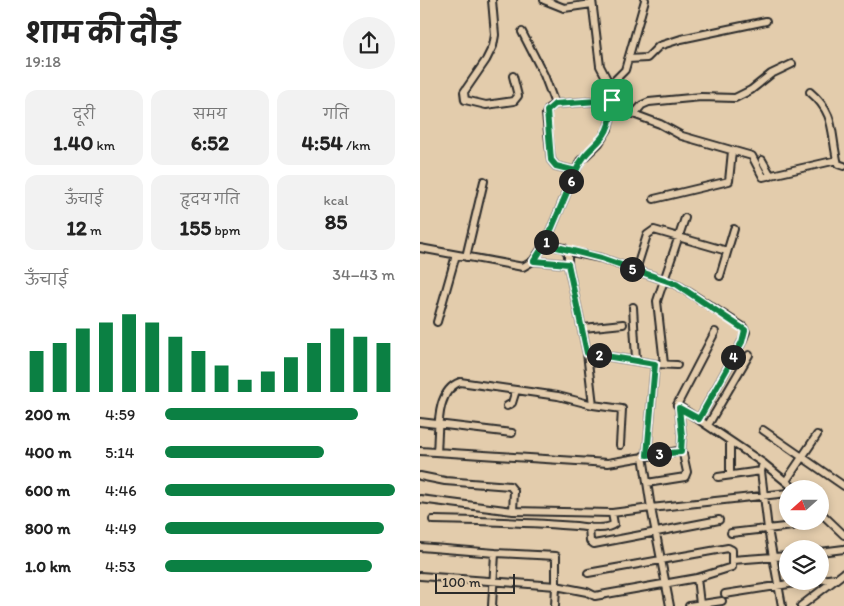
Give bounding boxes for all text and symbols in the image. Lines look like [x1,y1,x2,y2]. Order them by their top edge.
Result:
text: शाम की दौड़ [25,16,179,50]
button: share [343,17,395,69]
text: 19:18 [25,52,61,71]
pin [591,79,633,121]
icon: arrive [598,86,626,114]
text: दूरी [73,106,95,123]
text: समय [193,106,227,123]
text: गति [323,106,349,123]
text: 1.40 [53,130,93,155]
text: 6:52 [191,130,229,155]
text: 4:54 [302,130,343,155]
text: km [93,137,115,154]
text: /km [343,137,370,154]
pin: 6 [558,168,584,194]
text: 6 [568,173,575,190]
text: ऊँचाई [65,191,103,208]
text: हृदय गति [180,191,240,208]
text: kcal [324,192,348,209]
text: 85 [325,209,347,234]
text: 12 [66,215,87,240]
text: 155 [180,215,211,240]
text: m [87,222,102,239]
text: bpm [211,222,240,239]
pin: 1 [534,230,558,254]
text: 1 [543,234,550,251]
pin: 5 [620,256,644,282]
text: 5 [629,261,636,278]
text: 34–43 m [332,265,395,284]
text: ऊँचाई [25,270,68,289]
pin: 2 [586,342,612,368]
pin: 4 [720,344,746,370]
text: 2 [596,347,603,364]
text: 4 [729,349,738,366]
text: 200 m [25,405,70,424]
text: 4:59 [105,405,135,424]
pin: 3 [646,442,672,466]
text: 400 m [25,443,71,462]
text: 5:14 [105,443,134,462]
text: 3 [656,446,663,463]
north arrow [779,480,829,530]
map controls [779,480,829,590]
text: 600 m [25,481,70,500]
text: 4:46 [105,481,137,500]
text: 800 m [25,519,71,538]
text: 4:49 [105,519,137,538]
button: layers [779,540,829,590]
text: 1.0 km [25,557,71,576]
text: 4:53 [105,557,136,576]
scale bar [435,571,515,594]
text: 100 m [442,574,481,591]

